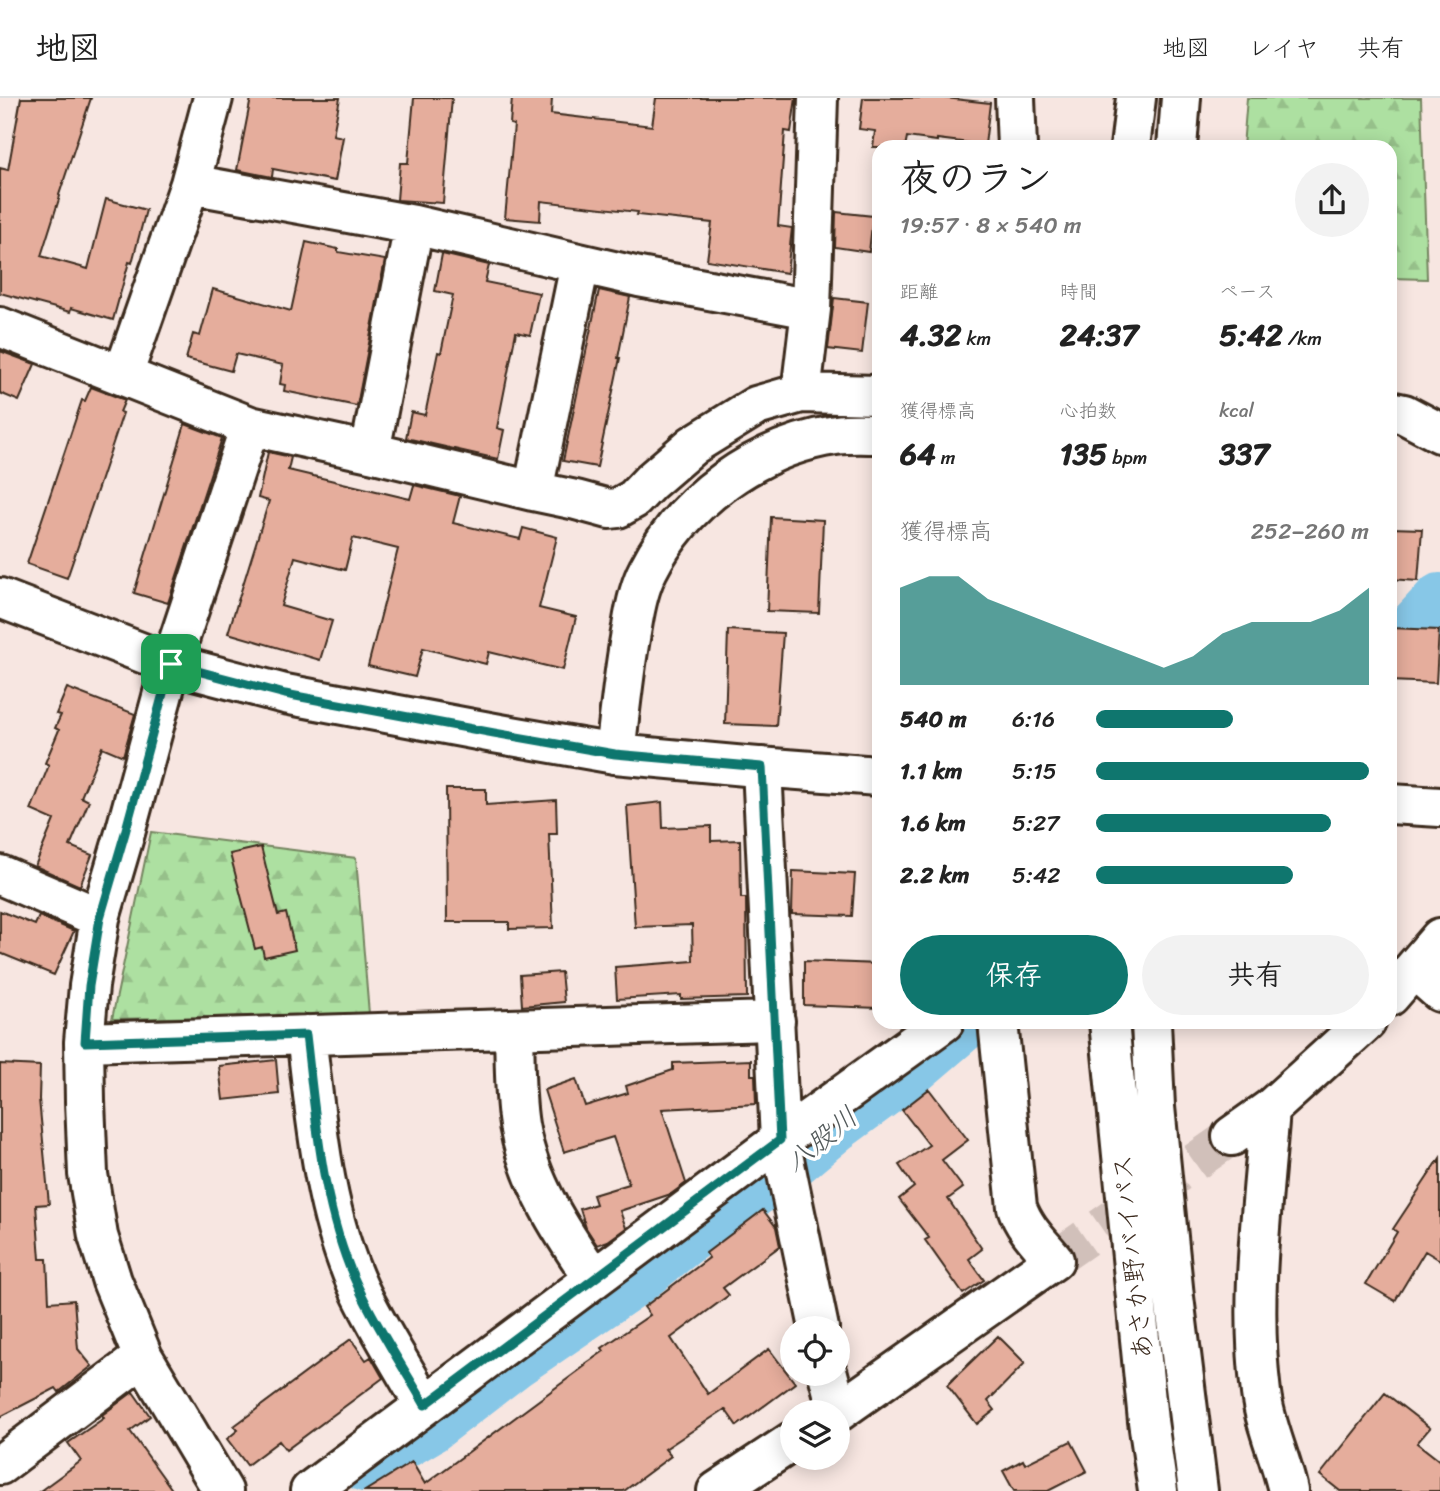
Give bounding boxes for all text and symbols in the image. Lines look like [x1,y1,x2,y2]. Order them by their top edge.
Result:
text: 地図 [35,19,101,77]
text: 地図 [1162,27,1210,69]
text: レイヤ [1248,27,1319,69]
text: 共有 [1357,27,1405,69]
text: 夜のラン [900,145,1052,212]
button: share [1295,163,1369,237]
text: 19:57 · 8 × 540 m [900,205,1081,246]
text: 距離 [900,275,938,308]
text: 時間 [1060,275,1098,308]
text: ペース [1219,275,1275,308]
text: 4.32 [900,308,962,362]
text: 24:37 [1060,308,1138,362]
text: 5:42 [1219,308,1283,362]
text: km [962,322,991,355]
text: /km [1283,322,1322,355]
text: 獲得標高 [900,394,976,427]
text: 心拍数 [1060,394,1117,427]
text: kcal [1219,394,1254,427]
text: 64 [900,427,936,481]
text: 135 [1060,427,1107,481]
text: 337 [1219,427,1269,481]
text: m [936,441,955,474]
text: bpm [1107,441,1147,474]
text: 獲得標高 [900,511,992,552]
text: 252–260 m [1251,511,1369,552]
pin [141,634,201,694]
icon: arrive [152,645,190,683]
text: 540 m [900,699,967,740]
text: 6:16 [1012,699,1055,740]
text: 1.1 km [900,751,963,792]
text: 5:15 [1012,751,1057,792]
text: 1.6 km [900,803,966,844]
text: 5:27 [1012,803,1059,844]
text: 2.2 km [900,855,969,896]
text: 5:42 [1012,855,1061,896]
button: 保存 [900,935,1128,1015]
button: 共有 [1142,935,1369,1015]
water label: 八股川 [773,1094,869,1184]
street label: あさか野バイパス [1098,1152,1166,1362]
map controls [780,1316,850,1470]
button: locate [780,1316,850,1386]
button: layers [780,1400,850,1470]

